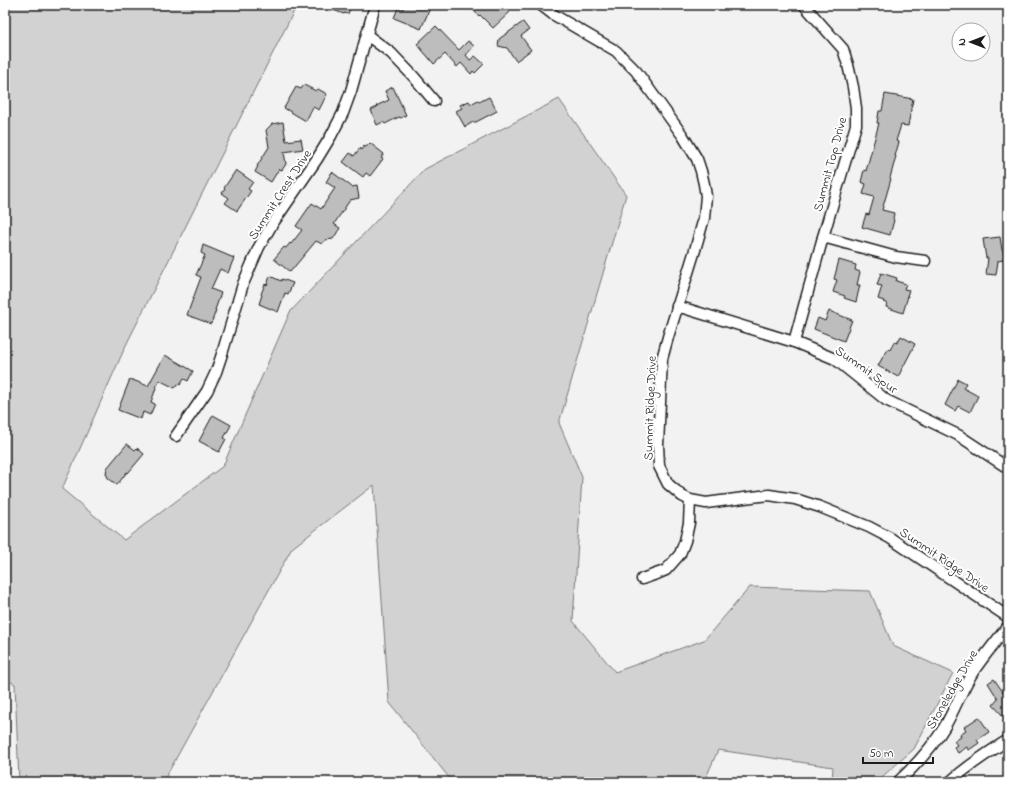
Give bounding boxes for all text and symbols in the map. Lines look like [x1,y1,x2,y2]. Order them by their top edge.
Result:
north arrow [951,22,991,62]
text: N [954,38,970,46]
street label: Summit Top Drive [809,115,852,214]
street label: Summit Crest Drive [244,146,317,244]
street label: Summit Spur [831,342,902,399]
street label: Summit Ridge Drive [639,355,663,461]
street label: Summit Ridge Drive [895,523,993,598]
street label: Stoneledge Drive [922,646,984,734]
scale bar [863,739,933,765]
text: 50 m [869,745,893,763]

